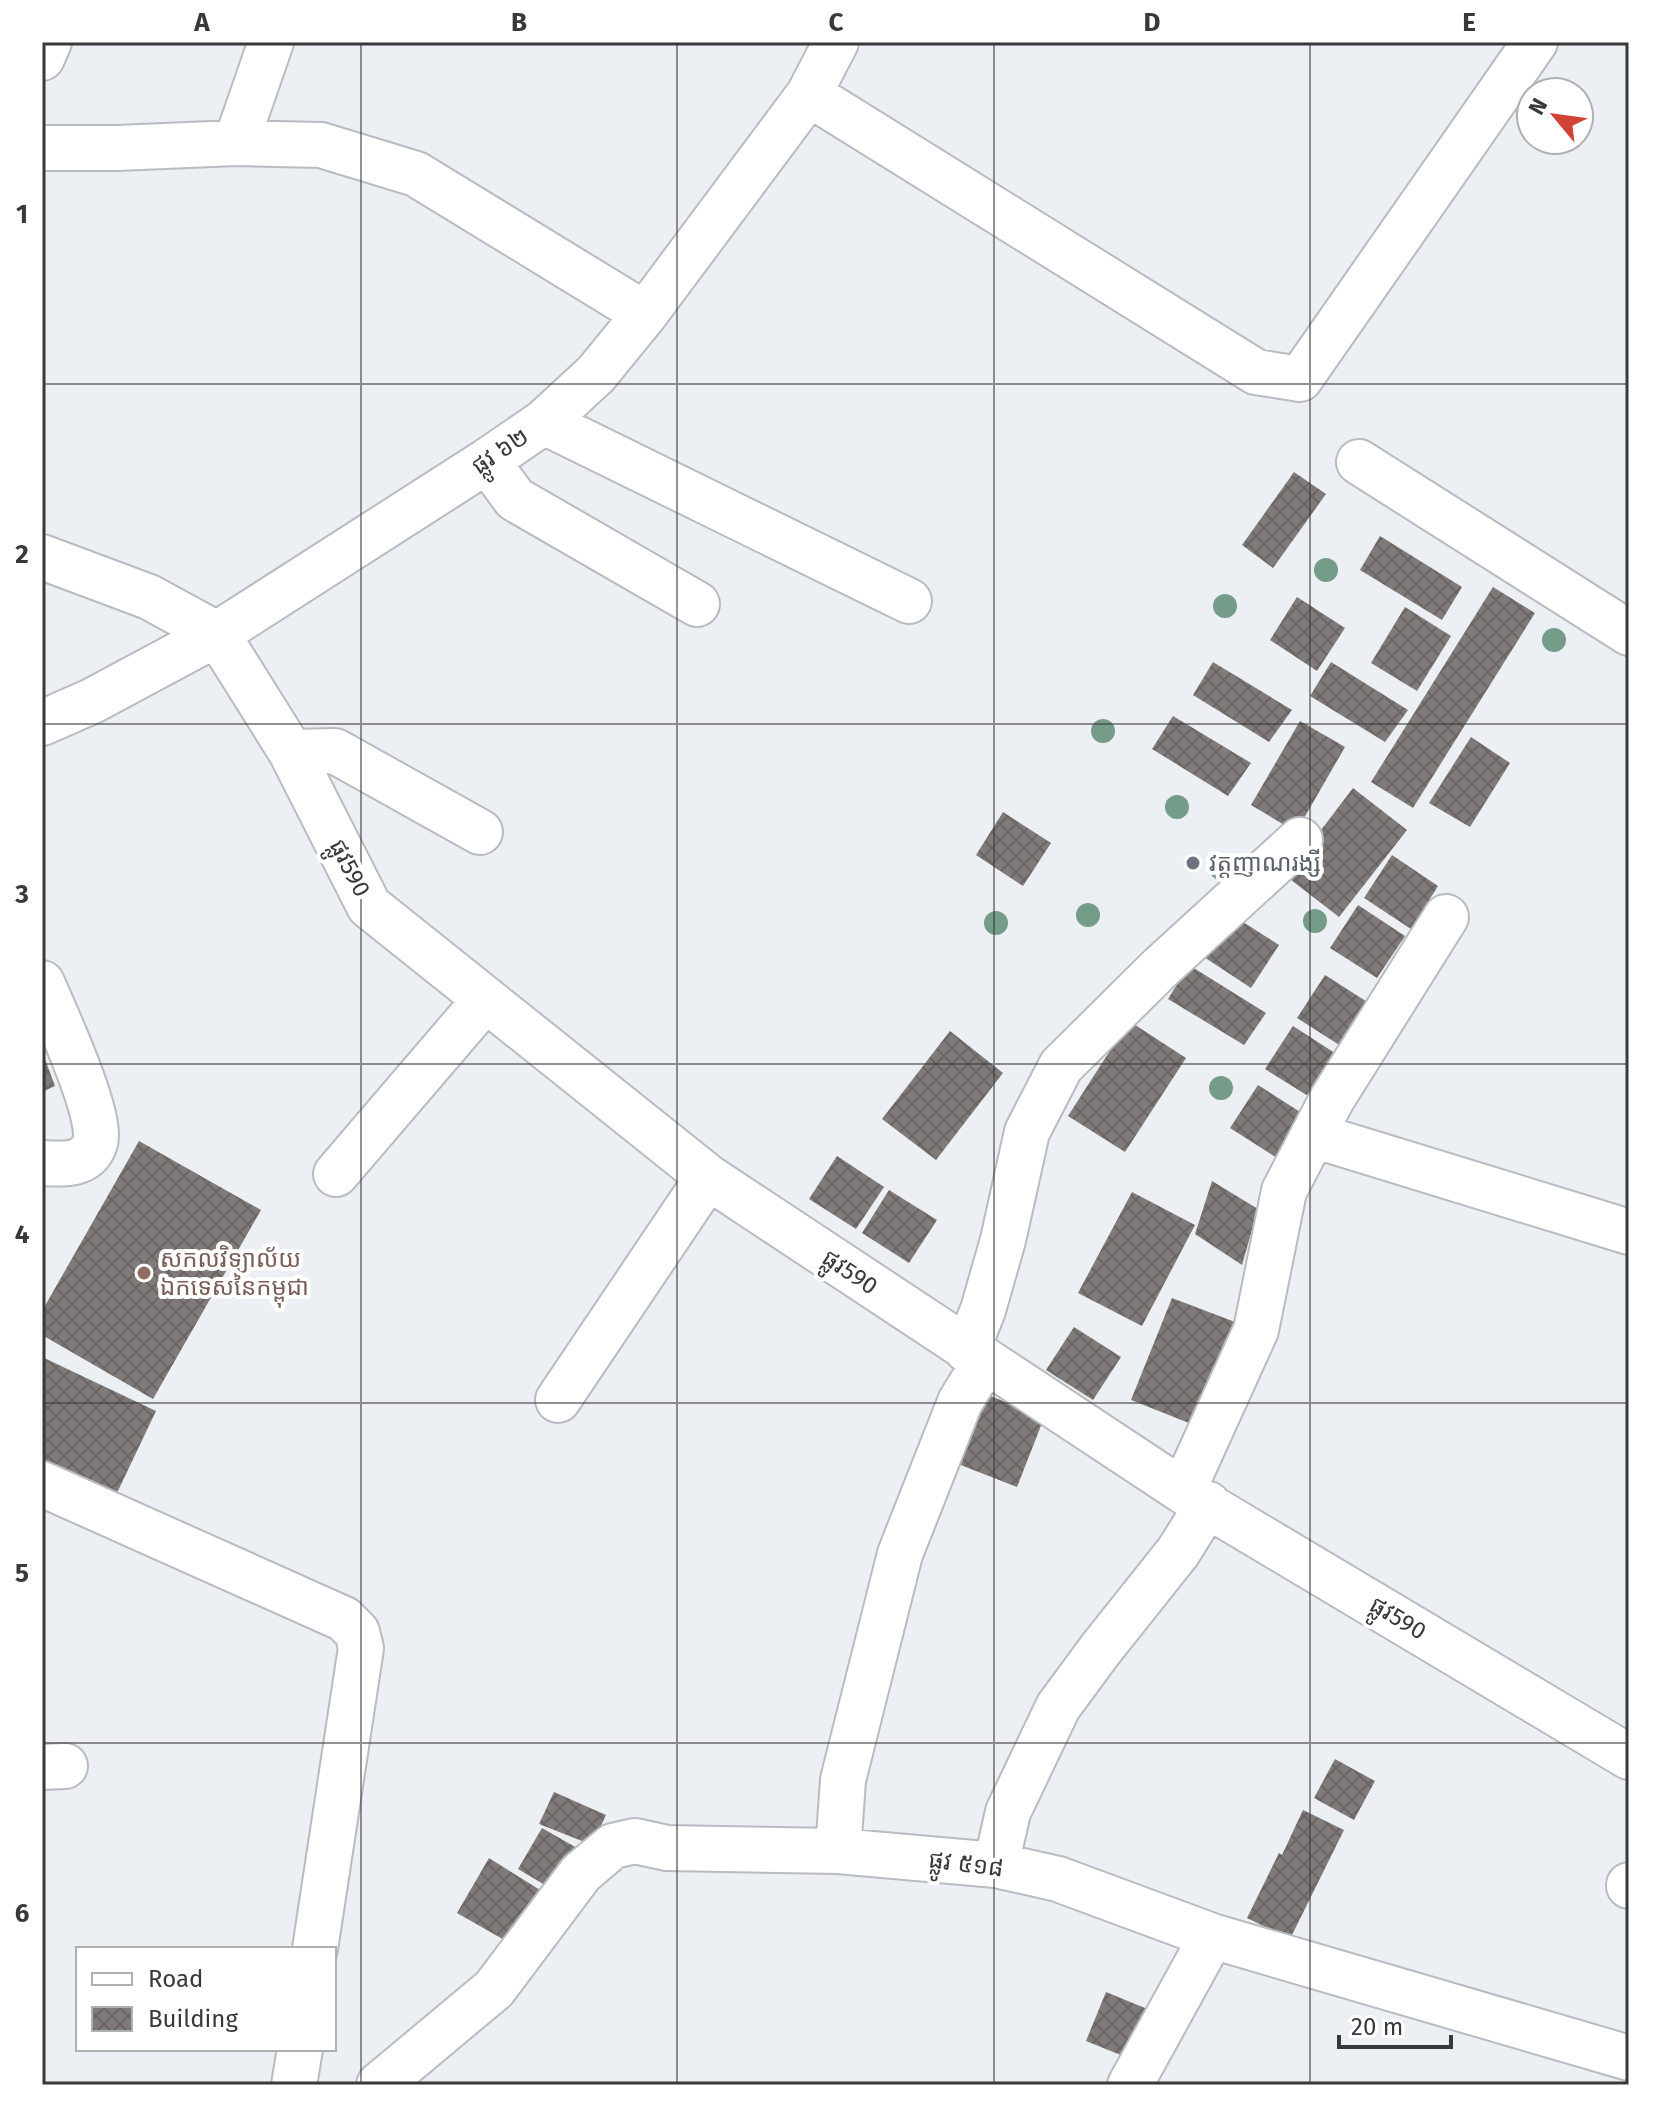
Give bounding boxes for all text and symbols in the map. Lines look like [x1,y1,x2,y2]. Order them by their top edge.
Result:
text: A [193,7,210,38]
text: B [511,7,527,38]
text: C [829,7,844,38]
text: D [1144,7,1161,38]
text: E [1462,7,1476,38]
north arrow [1515,76,1595,156]
text: N [1523,94,1553,119]
text: 1 [16,199,28,230]
street label: ផ្លូវ ៦២ [466,422,538,487]
text: 2 [15,539,29,570]
street label: ផ្លូវ590 [317,835,376,905]
place label: វត្តញាណរង្សី [1209,848,1321,878]
marker: វត្តញាណរង្សី [1184,854,1202,872]
text: 3 [14,879,29,910]
text: 4 [15,1219,30,1250]
street label: ផ្លូវ590 [812,1243,883,1307]
place label: សកលវិទ្យាល័យ ឯកទេសនៃកម្ពុជា [160,1244,309,1308]
marker: សកលវិទ្យាល័យ ឯកទេសនៃកម្ពុជា [135,1264,153,1282]
text: 5 [15,1558,29,1589]
street label: ផ្លូវ590 [1361,1590,1431,1653]
street label: ផ្លូវ ៥១៨ [926,1846,1005,1891]
text: 6 [15,1898,30,1929]
legend [76,1947,336,2051]
text: Road [148,1965,203,1993]
scale bar [1339,1999,1451,2049]
text: Building [148,2005,238,2033]
text: 20 m [1351,2013,1403,2041]

